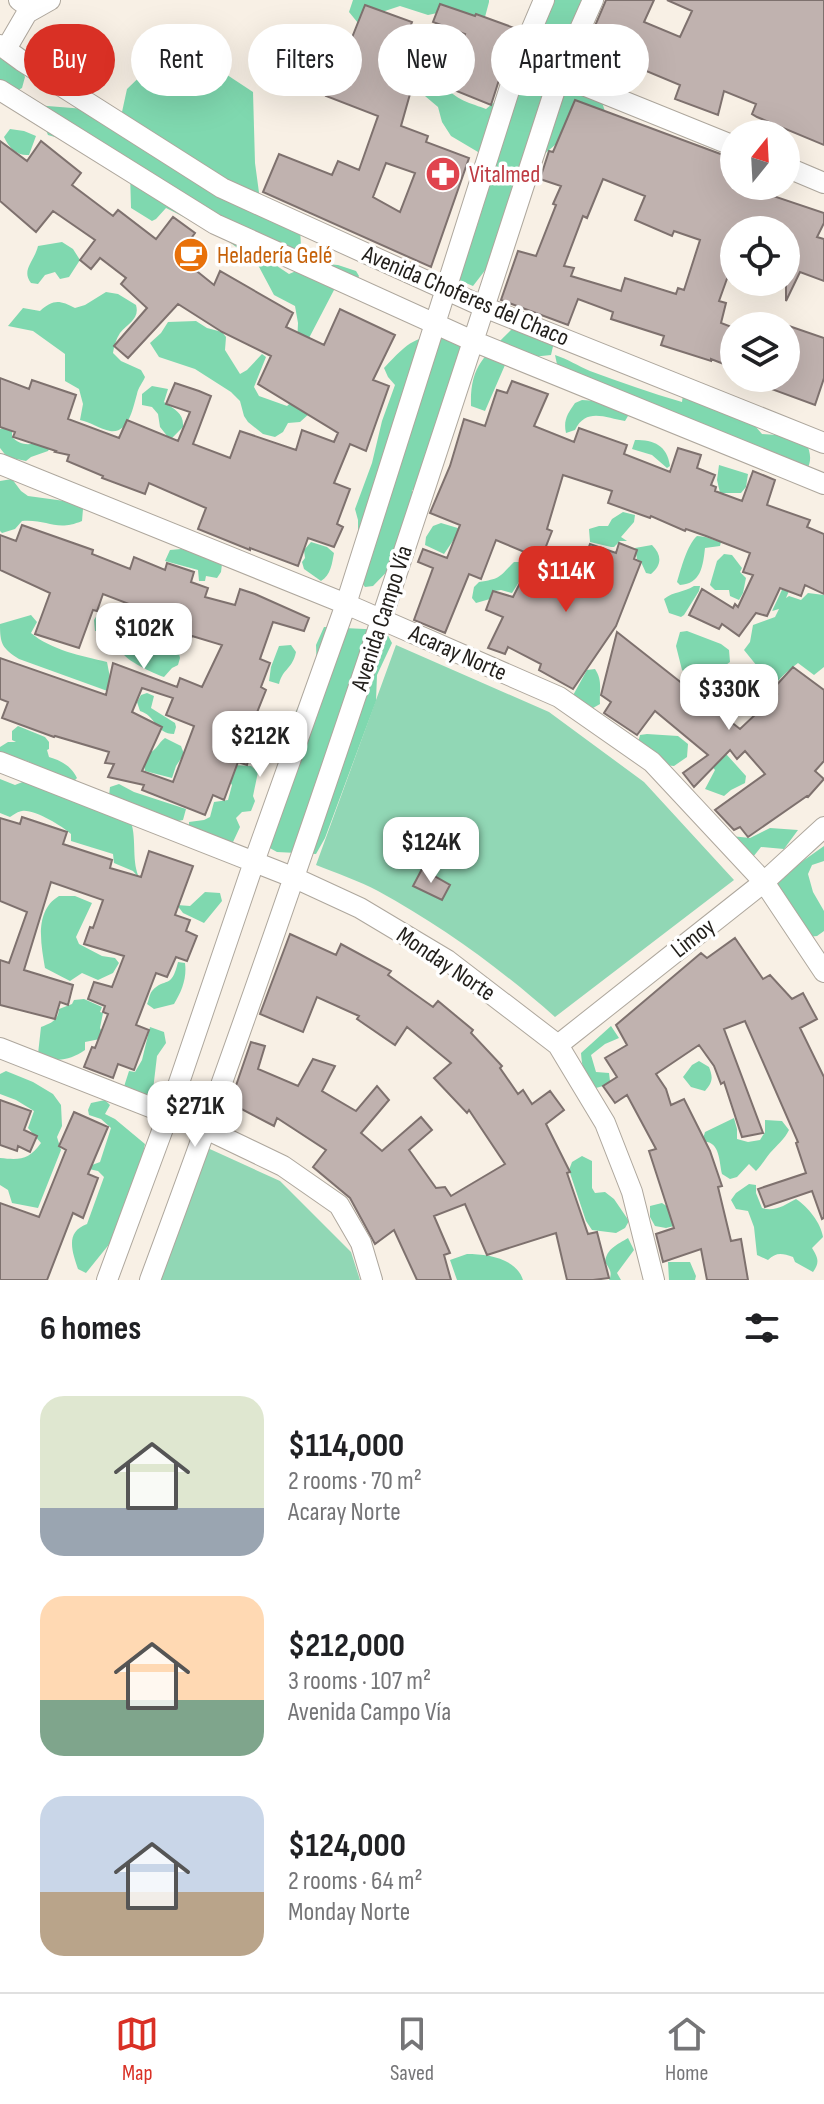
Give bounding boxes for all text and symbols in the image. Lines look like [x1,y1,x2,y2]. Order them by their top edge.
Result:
chip: Buy [24,24,115,96]
chip: Rent [131,24,232,96]
chip: Filters [248,24,362,96]
chip: New [378,24,475,96]
chip: Apartment [491,24,649,96]
north arrow [720,120,800,200]
map controls [720,120,800,392]
pharmacy icon: Vitalmed [424,155,462,193]
place label: Vitalmed [469,160,540,189]
button: locate [720,216,800,296]
cafe icon: Heladería Gelé [172,236,210,274]
street label: Avenida Choferes del Chaco [357,239,574,353]
place label: Heladería Gelé [217,241,332,270]
button: layers [720,312,800,392]
street label: Avenida Campo Vía [345,542,419,695]
pin: $114K [510,546,622,614]
text: $114K [537,556,595,587]
pin: $102K [88,603,200,671]
text: $102K [114,613,174,644]
street label: Acaray Norte [404,618,511,687]
pin: $330K [673,664,785,732]
text: $330K [698,674,760,705]
pin: $212K [204,711,316,779]
text: $212K [230,721,290,752]
pin: $124K [375,817,487,885]
text: $124K [401,827,461,858]
street label: Limoy [665,912,721,964]
street label: Monday Norte [391,920,501,1008]
pin: $271K [139,1081,251,1149]
text: $271K [165,1091,225,1122]
icon: filters [740,1306,784,1350]
text: 6 homes [40,1308,141,1349]
text: $114,000 [288,1425,404,1466]
icon: home [104,1428,200,1524]
text: 2 rooms · 70 m² [288,1466,422,1497]
text: Acaray Norte [288,1497,401,1528]
text: $212,000 [288,1625,405,1666]
icon: home [104,1628,200,1724]
text: 3 rooms · 107 m² [288,1666,431,1697]
text: Avenida Campo Vía [288,1697,451,1728]
text: $124,000 [288,1825,406,1866]
icon: home [104,1828,200,1924]
text: 2 rooms · 64 m² [288,1866,423,1897]
text: Monday Norte [288,1897,410,1928]
tab: Map [115,2012,159,2087]
tab: Saved [390,2012,434,2087]
tab: Home [665,2012,709,2087]

